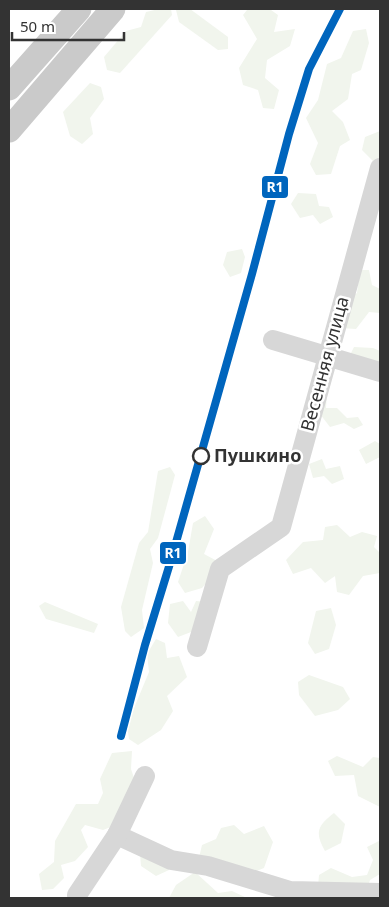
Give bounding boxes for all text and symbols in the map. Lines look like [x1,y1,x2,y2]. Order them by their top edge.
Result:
scale bar [12,10,125,42]
text: 50 m [20,16,55,36]
line badge: R1 [261,175,289,199]
text: R1 [266,177,284,196]
street label: Весенняя улица [294,294,354,434]
place label: Пушкино [214,443,301,467]
marker: Пушкино [192,447,210,465]
line badge: R1 [159,541,187,565]
text: R1 [164,543,182,562]

